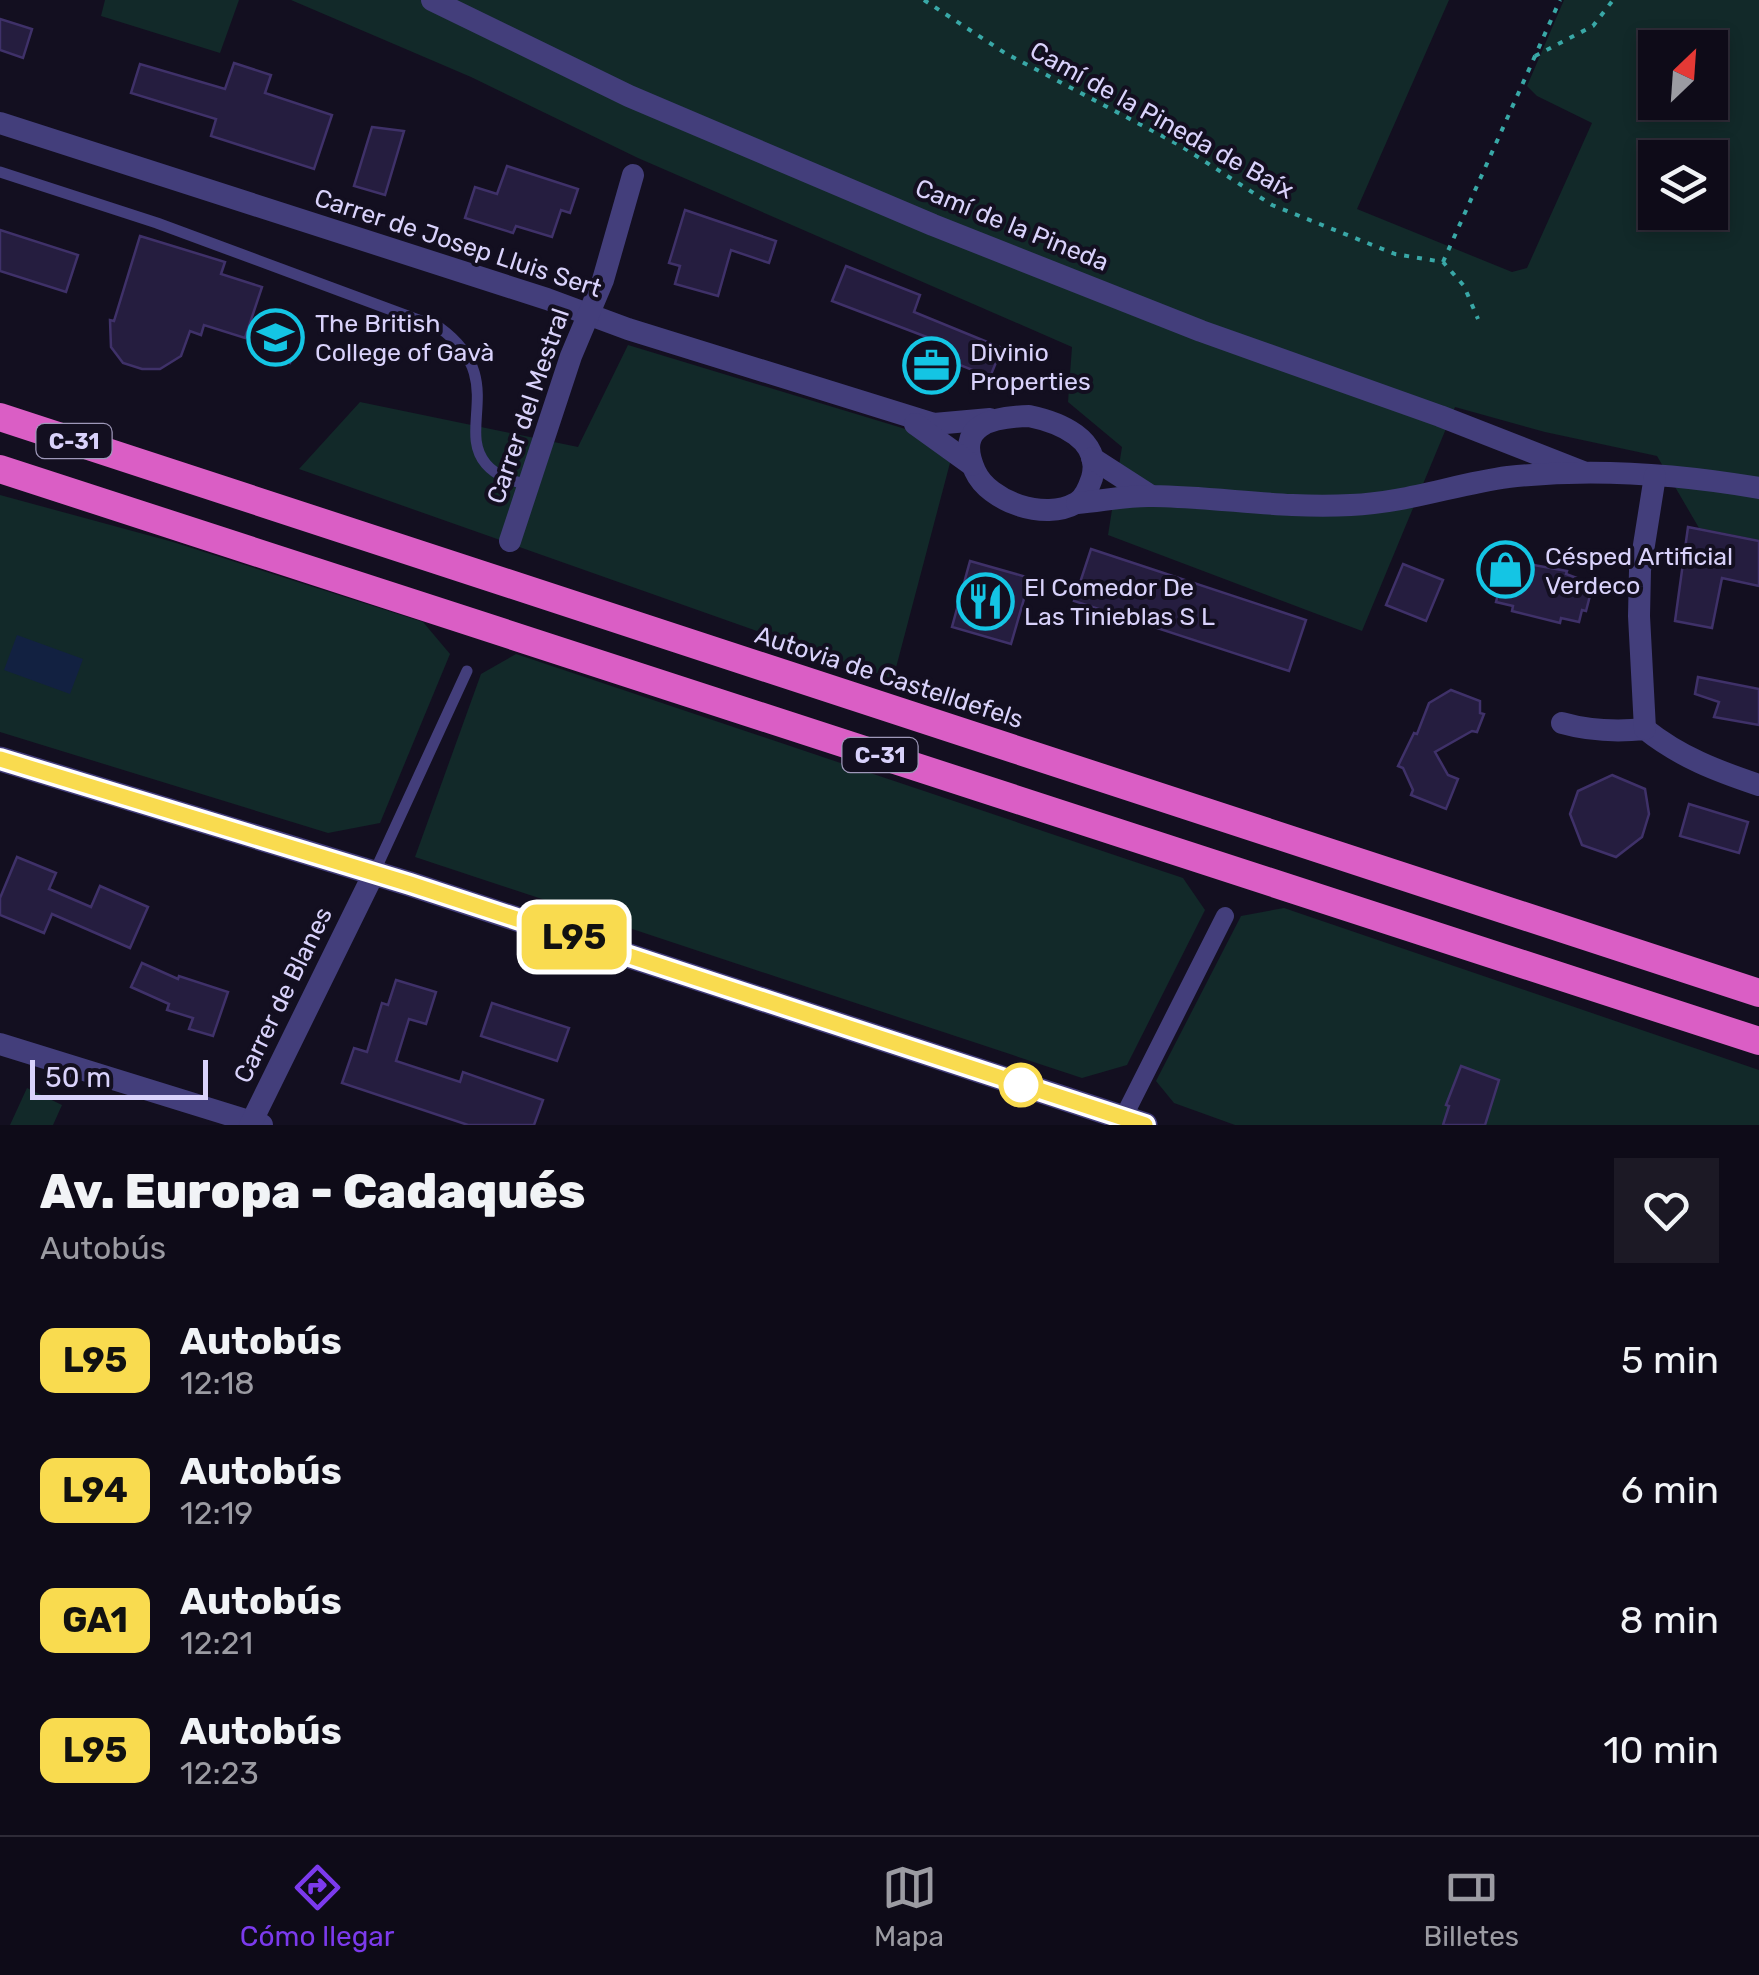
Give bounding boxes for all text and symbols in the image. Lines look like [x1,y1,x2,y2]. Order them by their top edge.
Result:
north arrow [1638,30,1728,120]
map controls [1638,30,1728,230]
street label: Camí de la Pineda de Baíx [1025,35,1299,205]
button: layers [1638,140,1728,230]
street label: Camí de la Pineda [911,173,1113,277]
street label: Carrer de Josep Lluis Sert [311,183,605,303]
street label: Carrer del Mestral [481,304,575,508]
school or university icon: The British College of Gavà [246,307,306,367]
place label: The British College of Gavà [315,309,494,367]
office icon: Divinio Properties [901,336,961,396]
place label: Divinio Properties [970,338,1091,396]
road number: C-31 [36,424,112,458]
shop icon: Césped Artificial Verdeco [1476,540,1536,600]
place label: Césped Artificial Verdeco [1545,542,1733,600]
restaurant icon: El Comedor De Las Tinieblas S L [955,571,1015,631]
place label: El Comedor De Las Tinieblas S L [1024,573,1215,631]
street label: Autovia de Castelldefels [751,620,1027,734]
road number: C-31 [842,738,918,772]
street label: Carrer de Blanes [228,902,338,1088]
line badge: L95 [516,904,632,970]
text: L95 [542,916,606,958]
scale bar [30,1055,208,1100]
text: 50 m [45,1061,111,1094]
unlabelled marker [1000,1064,1042,1106]
button: heart [1614,1158,1719,1263]
text: Av. Europa - Cadaqués [40,1163,586,1220]
text: Autobús [40,1229,166,1267]
text: Autobús [180,1318,342,1364]
text: 5 min [1621,1337,1719,1383]
text: L95 [63,1339,127,1381]
text: 12:18 [180,1364,255,1402]
text: Autobús [180,1448,342,1494]
text: 6 min [1621,1467,1719,1513]
text: L94 [62,1469,128,1511]
text: 12:19 [180,1494,253,1532]
text: Autobús [180,1578,342,1624]
text: 8 min [1620,1597,1719,1643]
text: GA1 [62,1599,128,1641]
text: 12:21 [180,1624,253,1662]
text: Autobús [180,1708,342,1754]
text: 10 min [1603,1727,1719,1773]
text: L95 [63,1729,127,1771]
text: 12:23 [180,1754,259,1792]
tab: Cómo llegar [240,1860,394,1953]
tab: Mapa [874,1860,944,1953]
tab: Billetes [1424,1860,1519,1953]

